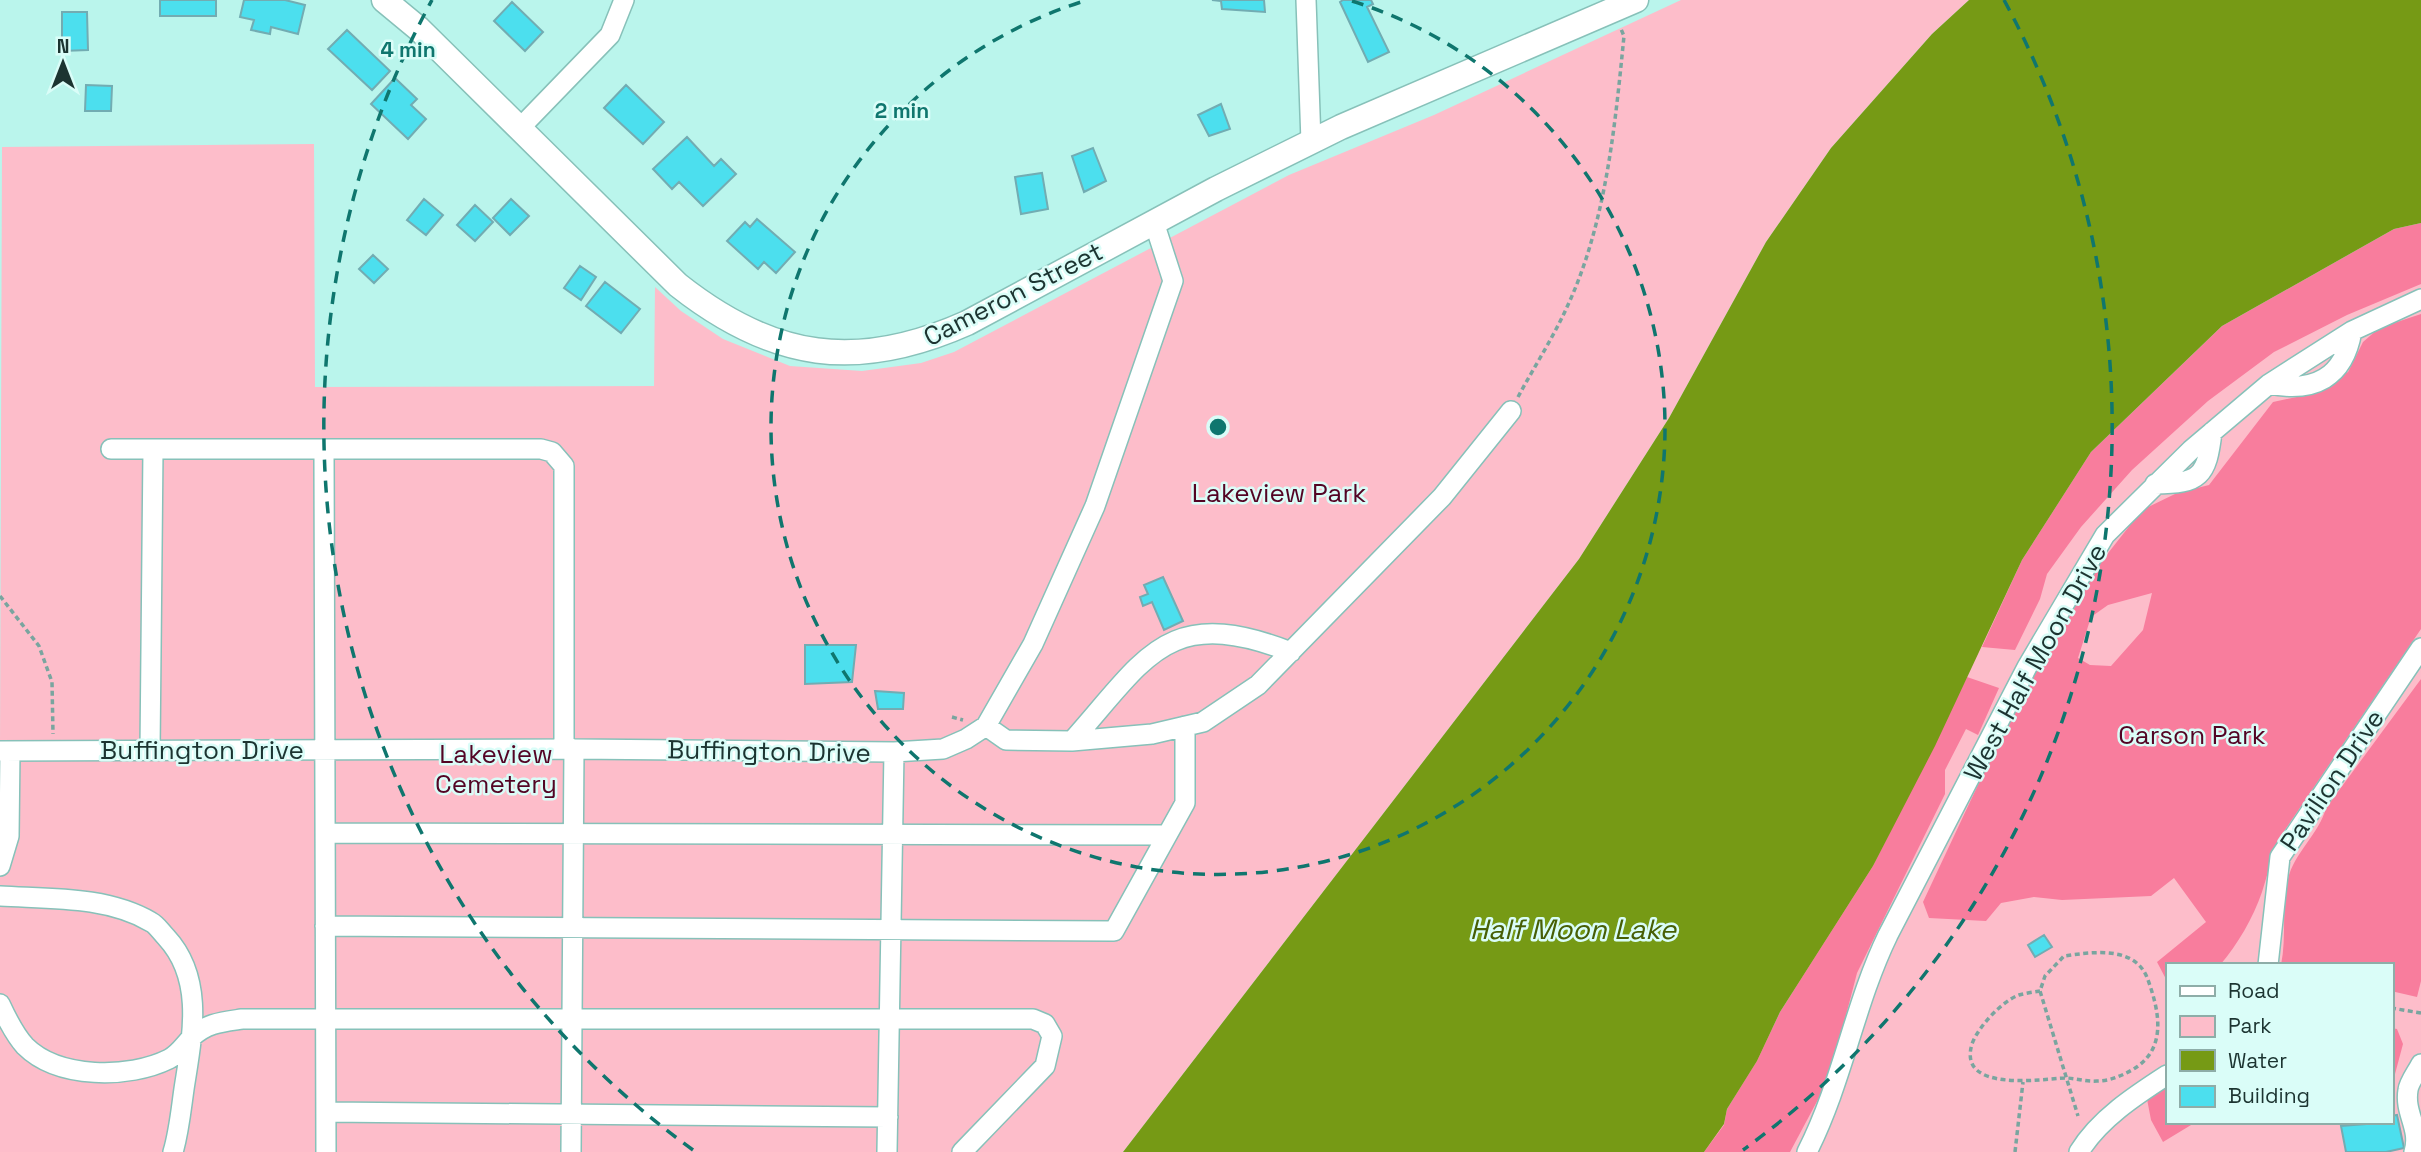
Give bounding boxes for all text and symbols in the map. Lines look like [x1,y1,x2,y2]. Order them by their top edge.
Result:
north arrow [28,28,98,98]
text: N [57,34,69,59]
text: 4 min [380,36,436,63]
text: 2 min [875,97,929,124]
street label: Cameron Street [918,234,1108,354]
centre of rings [1206,415,1230,439]
park label: Lakeview Park [1192,476,1366,510]
street label: West Half Moon Drive [1956,537,2114,787]
street label: Pavilion Drive [2272,703,2392,857]
park label: Carson Park [2118,718,2266,752]
street label: Buffington Drive [667,732,871,770]
street label: Buffington Drive [100,733,304,767]
park label: Lakeview Cemetery [435,737,557,801]
water label: Half Moon Lake [1470,911,1678,947]
legend [2166,963,2393,1124]
text: Road [2228,977,2280,1004]
text: Park [2228,1012,2272,1039]
text: Water [2228,1047,2287,1074]
text: Building [2228,1082,2310,1109]

